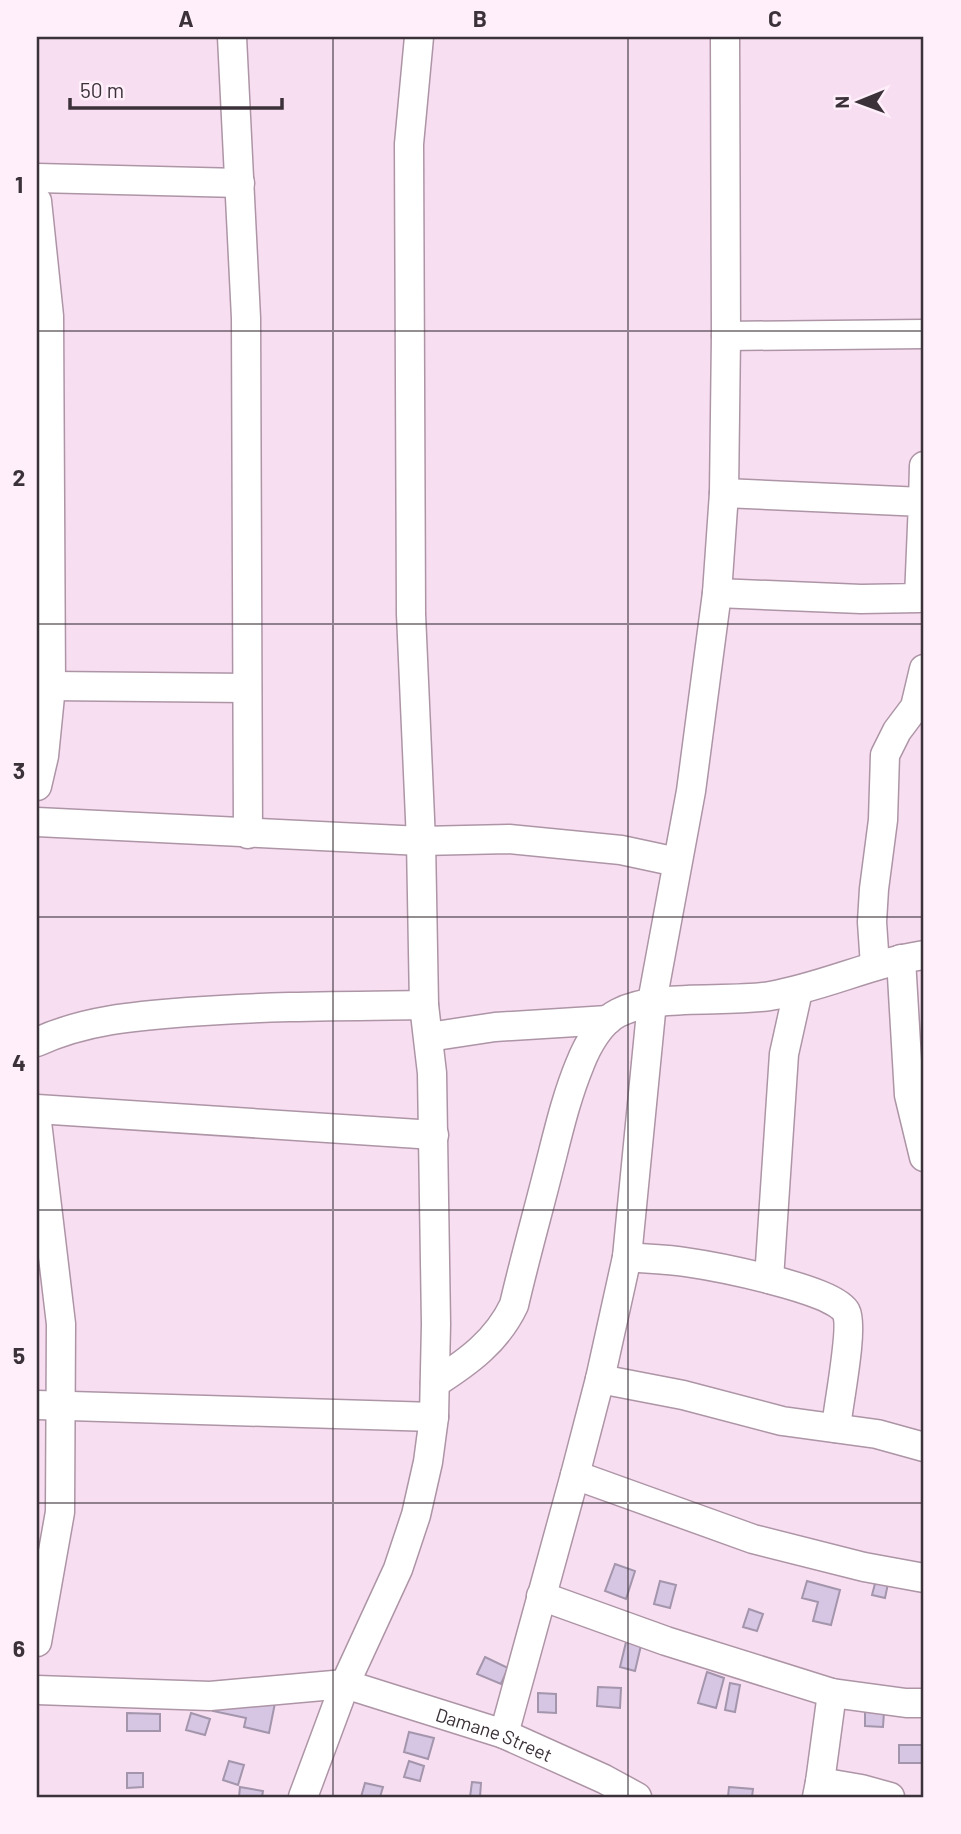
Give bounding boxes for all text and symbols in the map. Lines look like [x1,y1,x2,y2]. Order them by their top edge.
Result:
text: A [178,4,194,32]
text: B [473,4,487,32]
text: C [768,4,782,32]
scale bar [70,66,282,110]
north arrow [824,66,894,136]
text: 50 m [80,77,124,102]
text: N [830,96,853,109]
text: 1 [15,170,23,198]
text: 2 [13,463,25,491]
text: 3 [13,756,25,784]
text: 4 [12,1048,26,1076]
text: 5 [13,1341,25,1369]
text: 6 [13,1634,25,1662]
street label: Damane Street [433,1702,556,1766]

